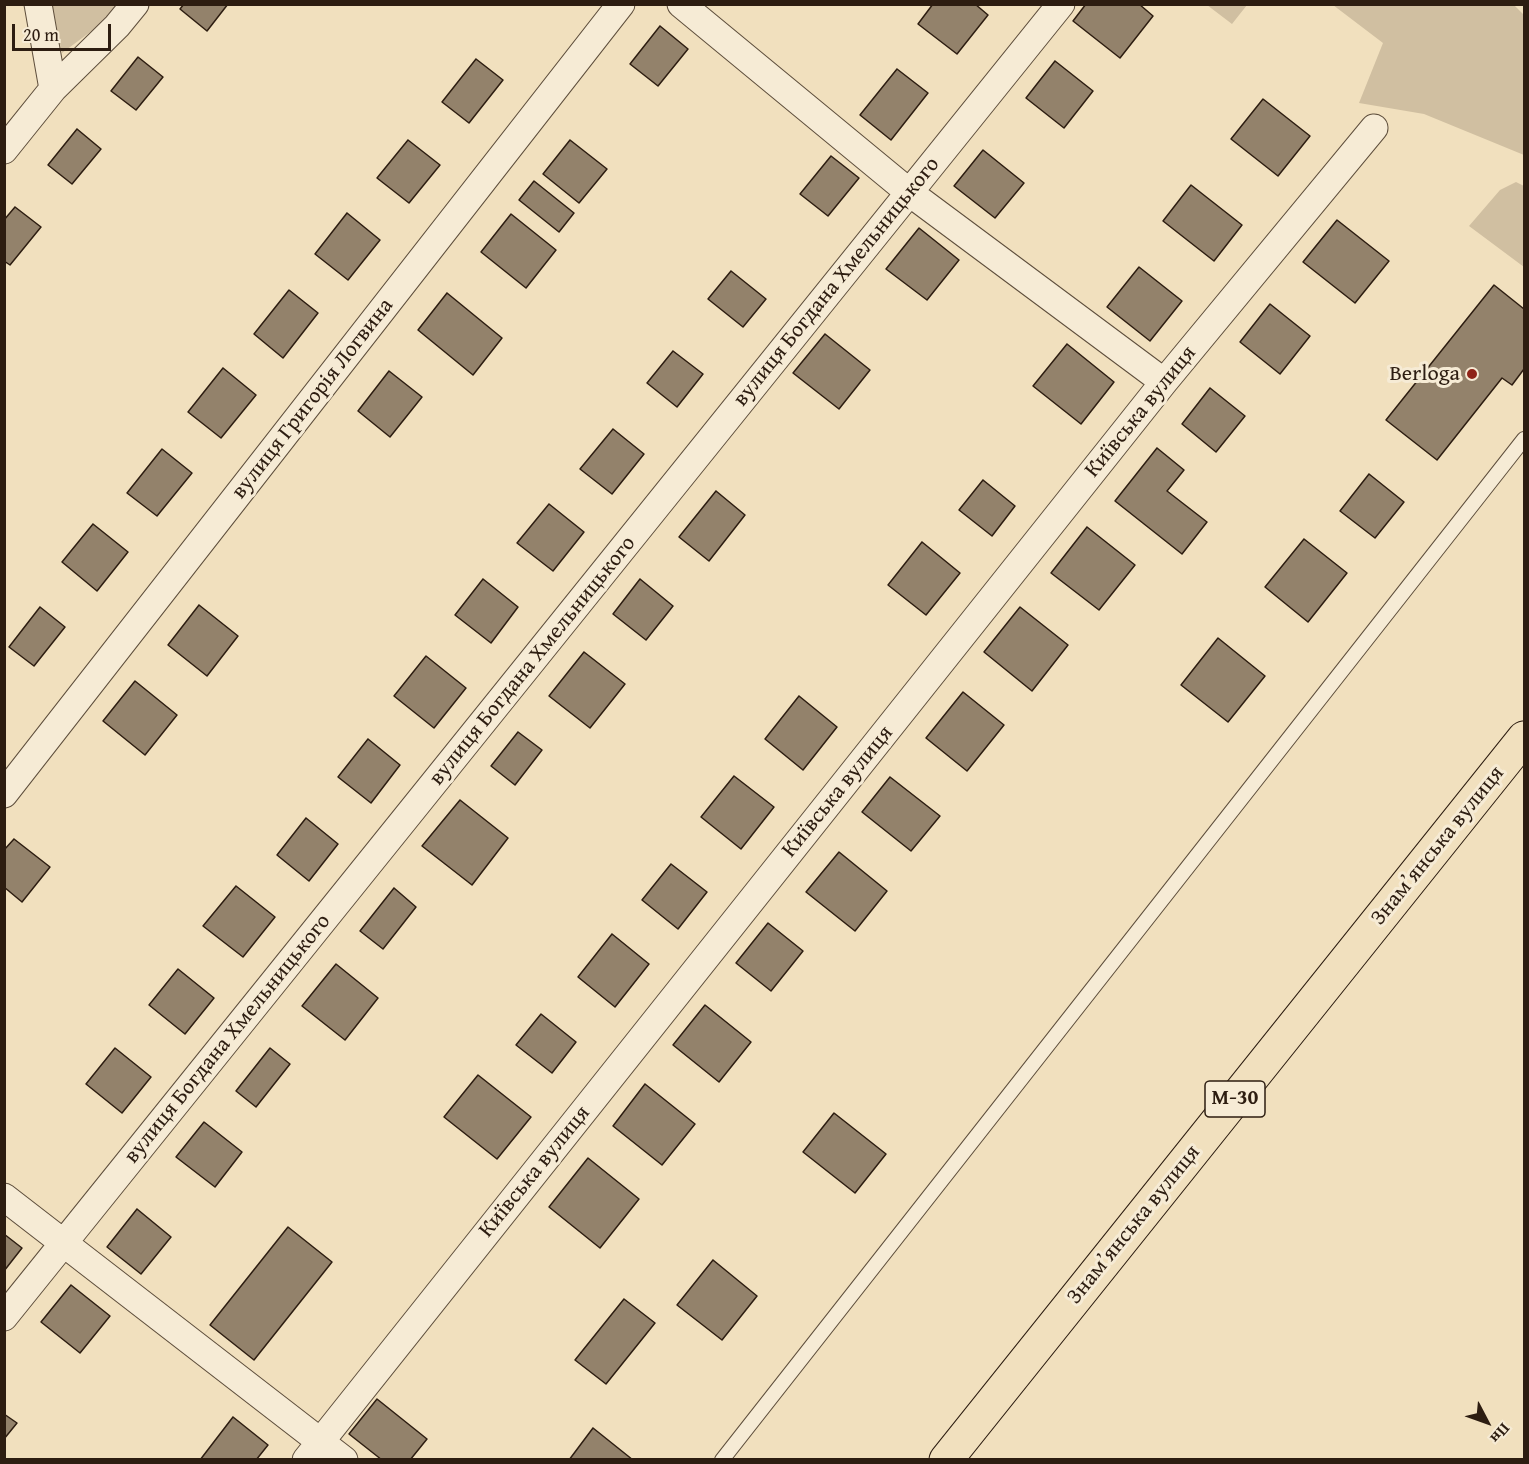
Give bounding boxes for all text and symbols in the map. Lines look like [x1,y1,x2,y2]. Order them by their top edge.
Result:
scale bar [15,12,114,50]
text: 20 m [23,21,59,48]
street label: вулиця Богдана Хмельницького [728,152,946,412]
street label: вулиця Григорія Логвина [226,293,400,505]
street label: Київська вулиця [1080,341,1202,483]
place label: Berloga [1389,361,1460,387]
marker: Berloga [1465,367,1479,381]
street label: вулиця Богдана Хмельницького [424,531,642,791]
street label: Київська вулиця [777,721,899,863]
street label: Знамʼянська вулиця [1366,761,1510,931]
street label: вулиця Богдана Хмельницького [119,909,337,1169]
road number: М-30 [1205,1081,1265,1117]
street label: Київська вулиця [474,1101,596,1243]
street label: Знамʼянська вулиця [1062,1140,1206,1310]
north arrow [1457,1392,1517,1452]
text: Пн [1485,1418,1516,1449]

